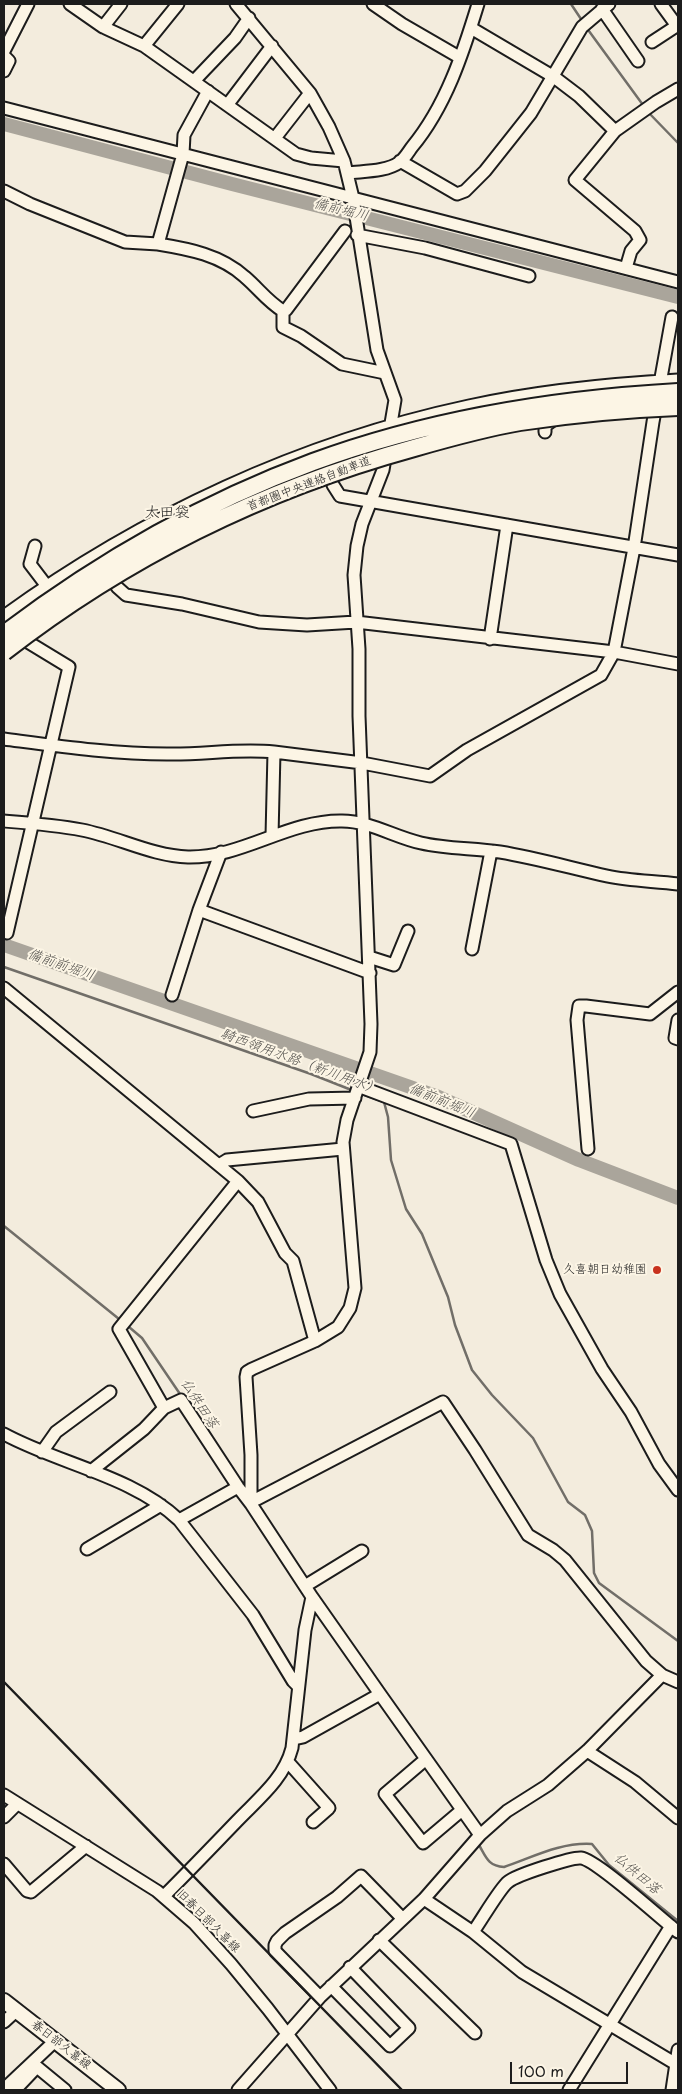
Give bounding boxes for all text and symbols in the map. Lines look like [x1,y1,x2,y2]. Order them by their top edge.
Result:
water label: 備前堀川 [312,195,370,225]
street label: 首都圏中央連絡自動車道 [245,454,373,514]
district label: 太田袋 [145,504,189,522]
water label: 備前前堀川 [25,946,97,984]
water label: 騎西領用水路（新川用水） [218,1025,382,1099]
water label: 備前前堀川 [406,1080,478,1122]
place label: 久喜朝日幼稚園 [563,1263,647,1277]
marker: 久喜朝日幼稚園 [651,1264,663,1276]
water label: 仏供田落 [177,1376,221,1432]
water label: 仏供田落 [610,1850,664,1898]
street label: 旧春日部久喜線 [173,1886,243,1956]
street label: 春日部久喜線 [28,2017,94,2073]
scale bar [512,2052,630,2084]
text: 100 m [518,2059,564,2082]

